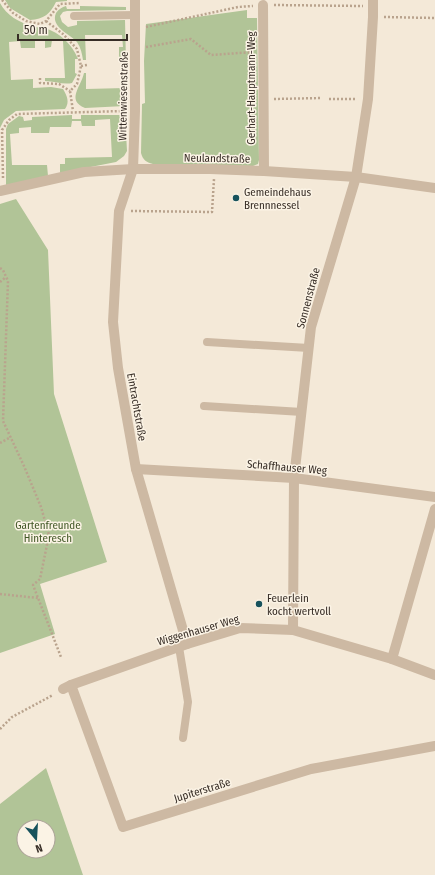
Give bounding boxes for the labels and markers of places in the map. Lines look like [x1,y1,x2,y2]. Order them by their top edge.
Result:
place label: Gemeindehaus Brennnessel [244,186,311,212]
marker: Gemeindehaus Brennnessel [231,193,241,203]
place label: Feuerlein kocht wertvoll [267,592,331,618]
marker: Feuerlein kocht wertvoll [254,599,264,609]

